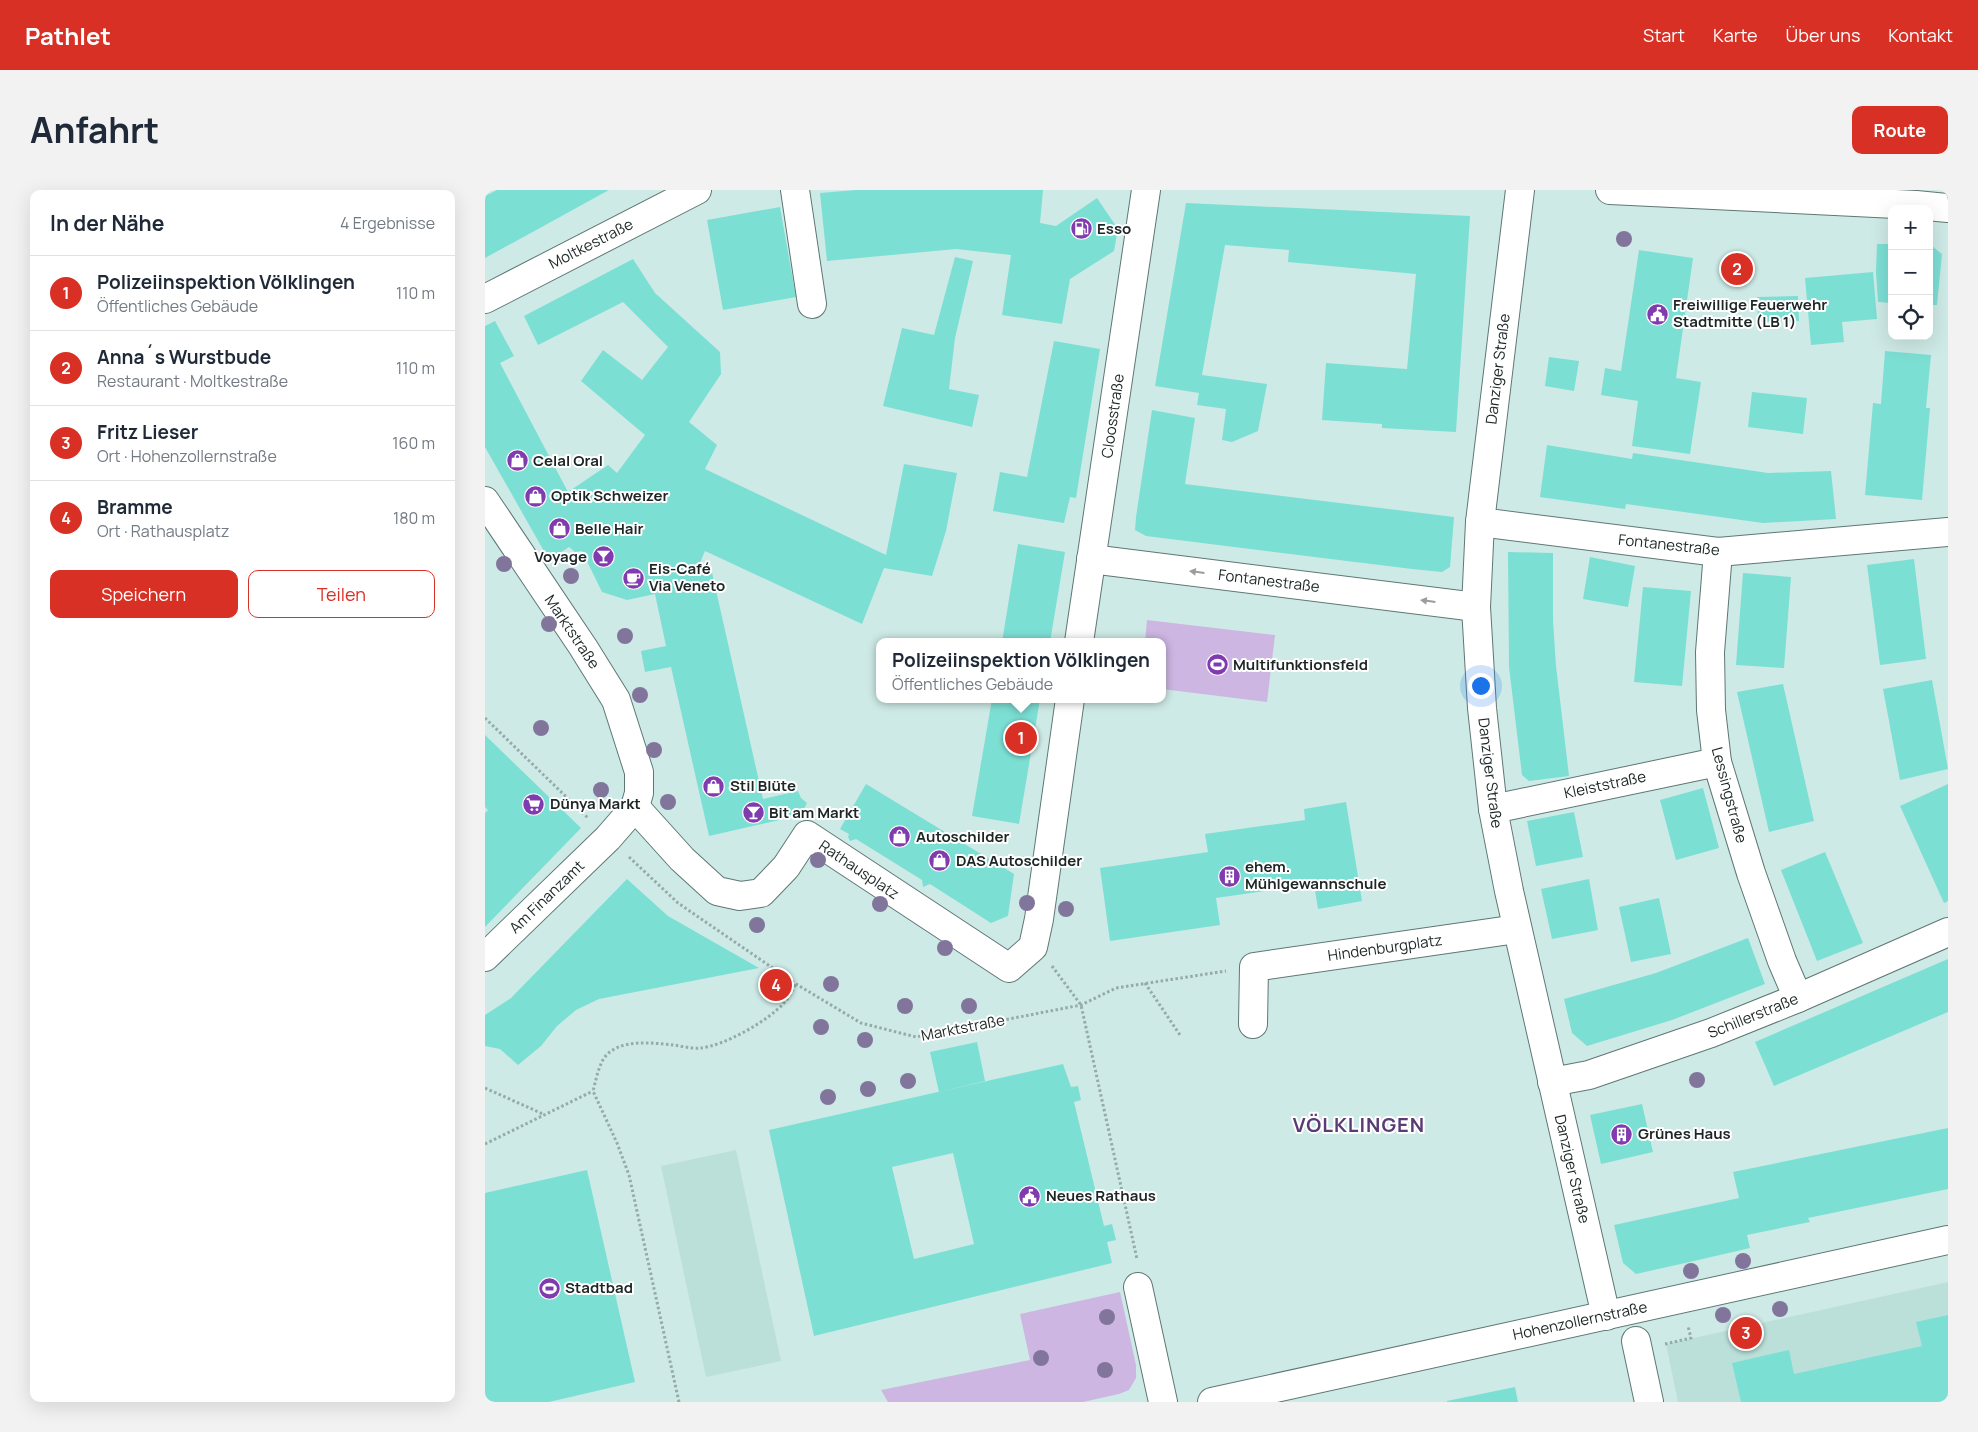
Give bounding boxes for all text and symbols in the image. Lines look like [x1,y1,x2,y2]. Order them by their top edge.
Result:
text: Pathlet [25,19,111,52]
text: Start [1643,23,1685,47]
text: Karte [1713,23,1758,47]
text: Über uns [1786,23,1860,47]
text: Kontakt [1888,23,1953,47]
text: Anfahrt [30,106,159,154]
button: Route [1852,106,1948,154]
map controls [1888,205,1933,340]
button: + [1888,205,1933,250]
text: In der Nähe [50,209,164,237]
text: 4 Ergebnisse [340,212,435,234]
street label: Moltkestraße [545,213,637,274]
fuel station icon: Esso [1069,217,1093,241]
place label: Esso [1097,218,1131,239]
pin: 2 [1721,250,1753,288]
button: − [1888,250,1933,295]
text: Polizeiinspektion Völklingen [97,269,355,295]
text: 1 [62,282,70,304]
text: 110 m [396,282,435,304]
place label: Freiwillige Feuerwehr Stadtmitte (LB 1) [1673,294,1827,332]
text: Öffentliches Gebäude [97,295,258,317]
button: locate [1888,295,1933,340]
public building icon: Freiwillige Feuerwehr Stadtmitte (LB 1) [1645,302,1669,326]
street label: Danziger Straße [1480,312,1515,425]
text: Anna´s Wurstbude [97,344,271,370]
text: 2 [61,357,71,379]
text: 110 m [396,357,435,379]
text: Restaurant · Moltkestraße [97,370,288,392]
street label: Cloosstraße [1096,372,1129,459]
text: Fritz Lieser [97,419,198,445]
text: 3 [61,432,71,454]
text: 160 m [392,432,435,454]
text: Ort · Hohenzollernstraße [97,445,277,467]
shop icon: Celal Oral [505,449,529,473]
place label: Celal Oral [533,450,603,471]
shop icon: Optik Schweizer [523,484,547,508]
place label: Optik Schweizer [551,485,669,506]
text: Bramme [97,494,173,520]
text: 4 [61,507,71,529]
text: 180 m [393,507,435,529]
shop icon: Belle Hair [547,517,571,541]
place label: Belle Hair [575,518,644,539]
text: Ort · Rathausplatz [97,520,229,542]
street label: Fontanestraße [1617,529,1721,560]
bar icon: Voyage [591,545,615,569]
place label: Voyage [534,546,587,567]
place label: Eis-Café Via Veneto [649,558,725,596]
street label: Fontanestraße [1217,564,1321,597]
cafe icon: Eis-Café Via Veneto [621,566,645,590]
one-way arrow [1189,568,1205,576]
button: Speichern [50,570,238,618]
button: Teilen [248,570,435,618]
street label: Marktstraße [540,591,605,673]
one-way arrow [1419,597,1435,605]
popup [876,638,1166,703]
text: Polizeiinspektion Völklingen [892,647,1150,673]
sports icon: Multifunktionsfeld [1205,653,1229,677]
place label: Multifunktionsfeld [1233,654,1368,675]
text: Öffentliches Gebäude [892,673,1053,695]
your location [1468,673,1494,699]
street label: Danziger Straße [1473,716,1508,830]
pin: 1 [1005,719,1037,757]
street label: Lessingstraße [1707,745,1752,845]
street label: Kleiststraße [1562,765,1648,803]
shop icon: Stil Blüte [702,774,726,798]
place label: Stil Blüte [730,775,796,796]
supermarket icon: Dünya Markt [522,792,546,816]
place label: Dünya Markt [550,793,641,814]
bar icon: Bit am Markt [741,801,765,825]
place label: Bit am Markt [769,802,859,823]
shop icon: Autoschilder [888,825,912,849]
place label: Autoschilder [916,826,1009,847]
street label: Rathausplatz [815,835,904,904]
shop icon: DAS Autoschilder [928,849,952,873]
place label: DAS Autoschilder [956,850,1082,871]
street label: Am Finanzamt [504,855,589,938]
place label: ehem. Mühlgewannschule [1245,856,1387,894]
building icon: ehem. Mühlgewannschule [1217,864,1241,888]
street label: Hindenburgplatz [1326,929,1444,966]
pin: 4 [760,966,792,1004]
street label: Schillerstraße [1704,988,1801,1043]
street label: Marktstraße [919,1009,1007,1046]
district label: VÖLKLINGEN [1293,1111,1425,1138]
street label: Danziger Straße [1550,1112,1595,1226]
building icon: Grünes Haus [1610,1122,1634,1146]
place label: Grünes Haus [1638,1123,1731,1144]
public building icon: Neues Rathaus [1018,1184,1042,1208]
place label: Neues Rathaus [1046,1185,1156,1206]
sports icon: Stadtbad [537,1276,561,1300]
place label: Stadtbad [565,1277,633,1298]
street label: Hohenzollernstraße [1511,1296,1649,1345]
pin: 3 [1730,1314,1762,1352]

